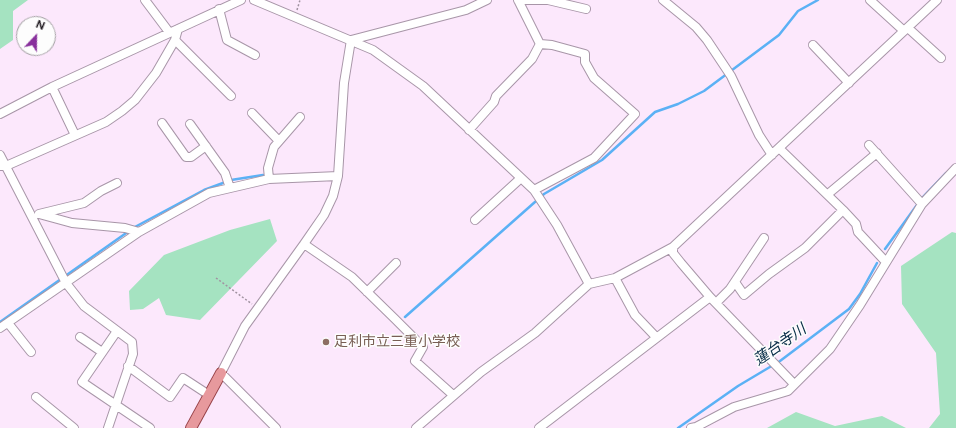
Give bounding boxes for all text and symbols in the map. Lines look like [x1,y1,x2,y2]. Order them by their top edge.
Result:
north arrow [16,16,56,56]
text: N [34,18,47,33]
water label: 蓮台寺川 [750,320,810,370]
place label: 足利市立三重小学校 [334,334,460,350]
marker: 足利市立三重小学校 [321,337,331,347]

